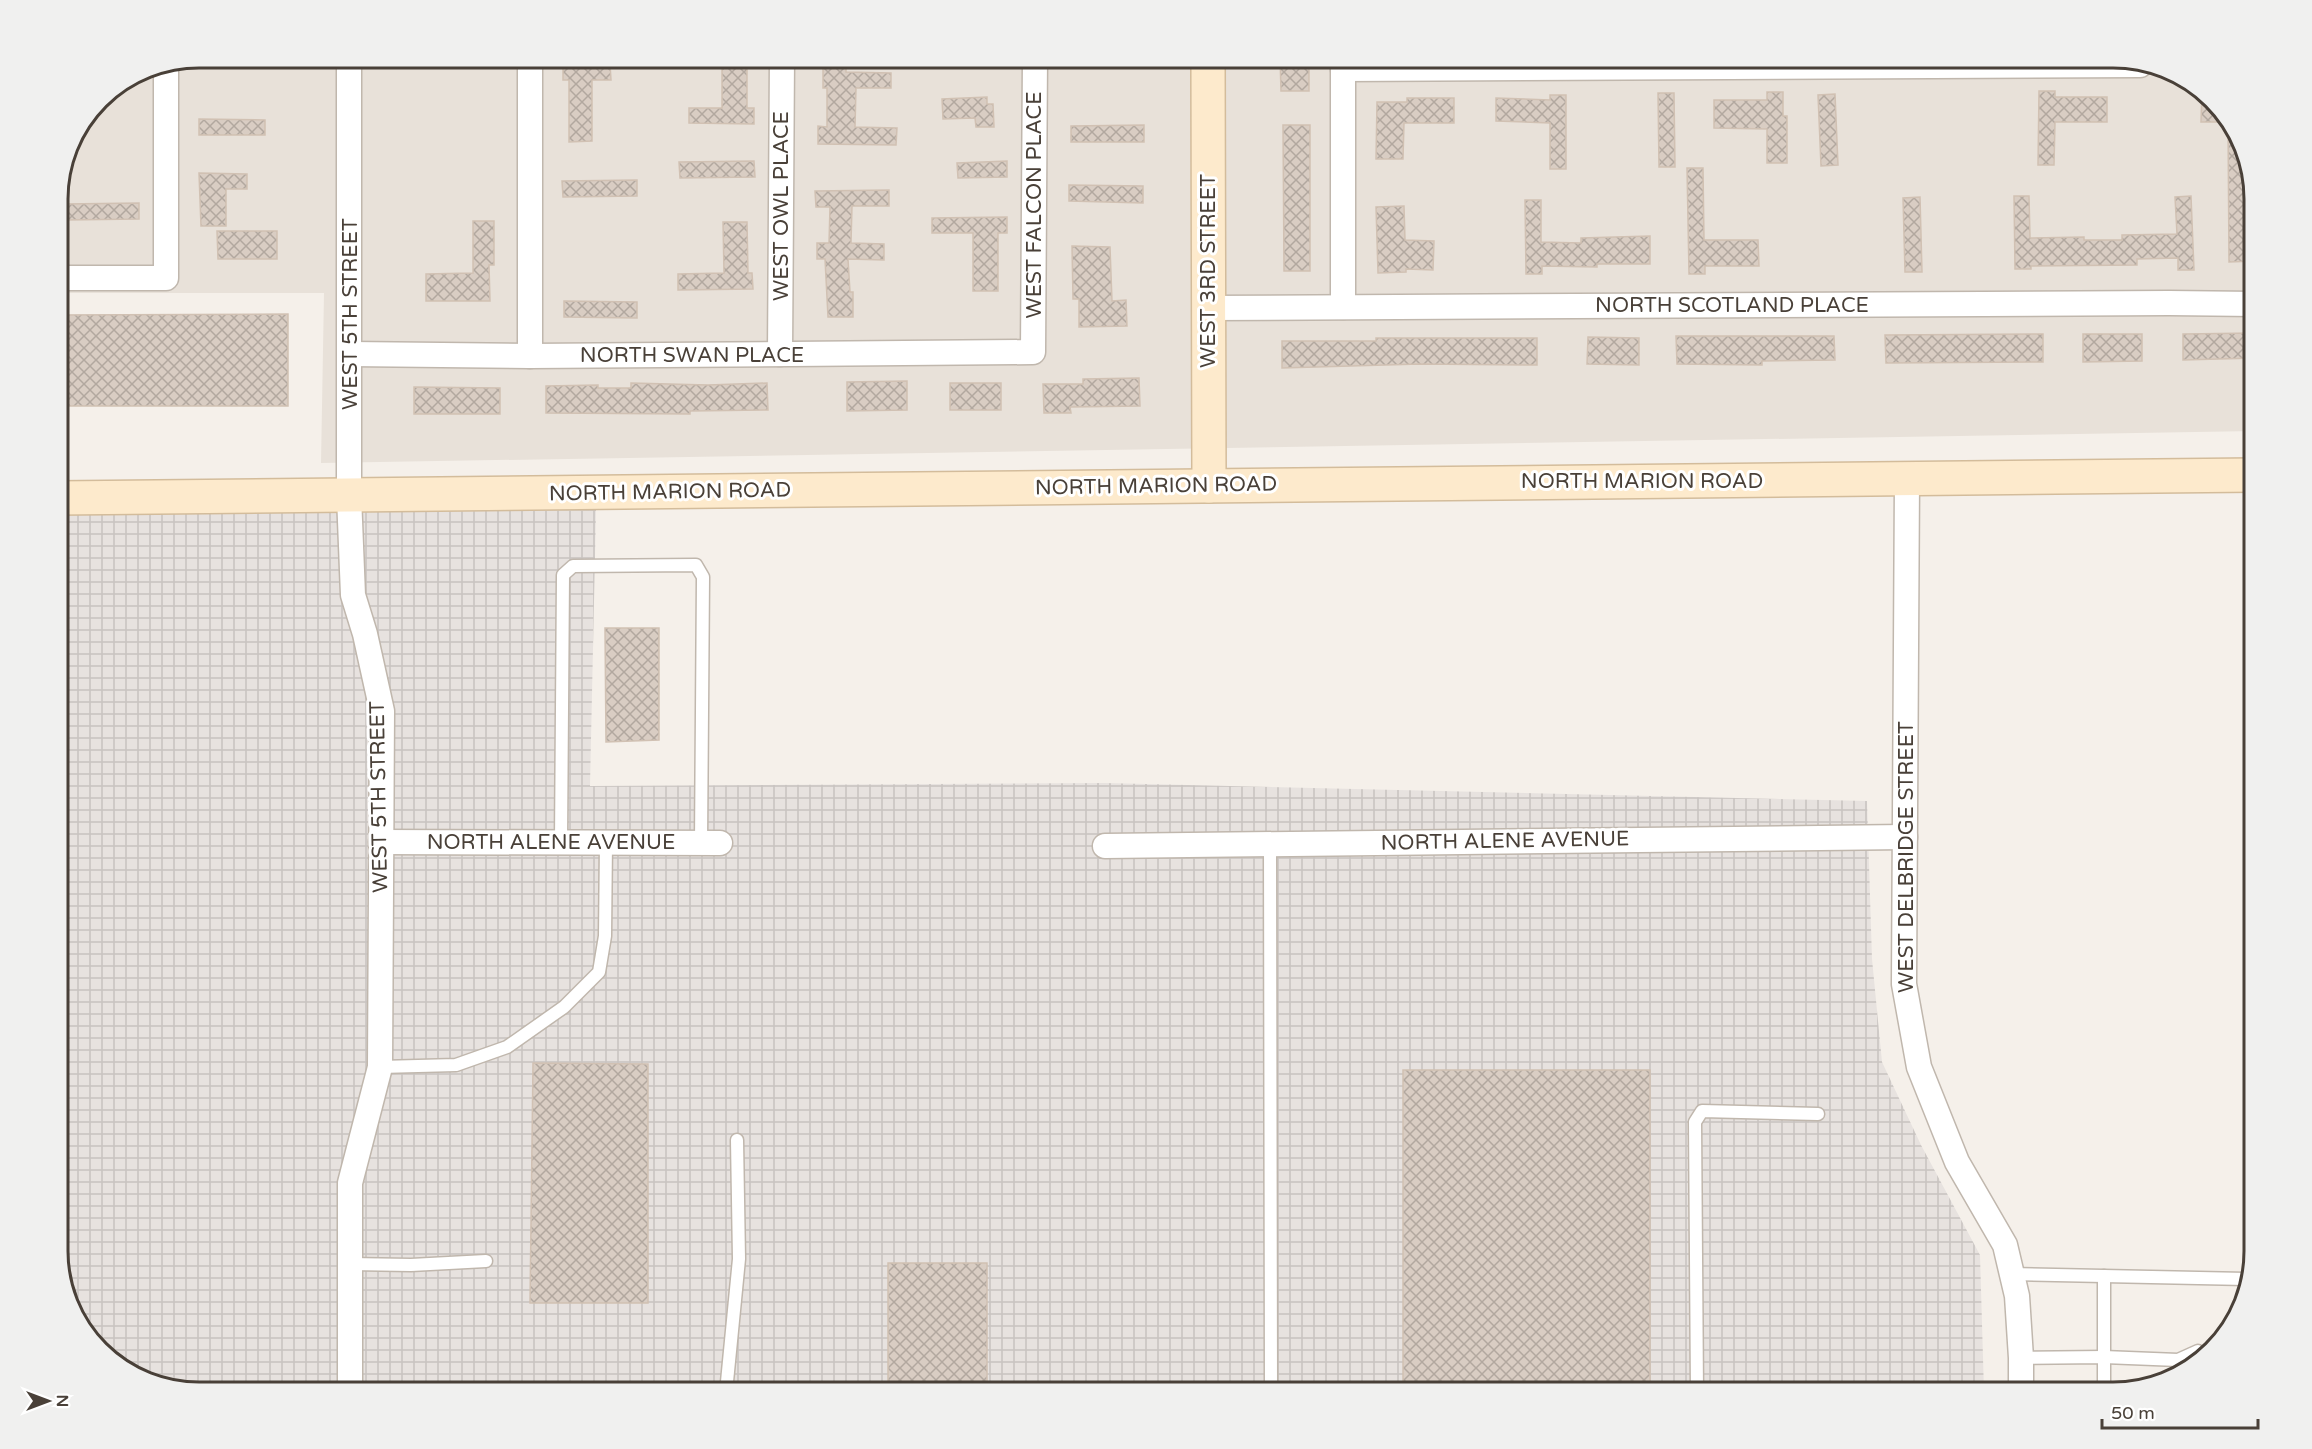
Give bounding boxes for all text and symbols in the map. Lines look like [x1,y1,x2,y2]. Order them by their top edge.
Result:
street label: WEST FALCON PLACE [1022,91,1047,319]
street label: WEST OWL PLACE [769,111,794,301]
street label: WEST 3RD STREET [1196,174,1221,368]
street label: WEST 5TH STREET [338,218,363,410]
street label: NORTH SCOTLAND PLACE [1595,293,1869,318]
street label: NORTH SWAN PLACE [580,343,804,368]
street label: NORTH MARION ROAD [1521,469,1763,494]
street label: NORTH MARION ROAD [1035,471,1277,501]
street label: NORTH MARION ROAD [549,477,791,507]
street label: WEST 5TH STREET [365,701,393,893]
street label: WEST DELBRIDGE STREET [1894,721,1919,993]
street label: NORTH ALENE AVENUE [1380,826,1630,856]
street label: NORTH ALENE AVENUE [427,830,675,855]
north arrow [18,1371,78,1431]
scale bar [2102,1392,2258,1430]
text: N [52,1395,72,1407]
text: 50 m [2111,1402,2155,1424]

